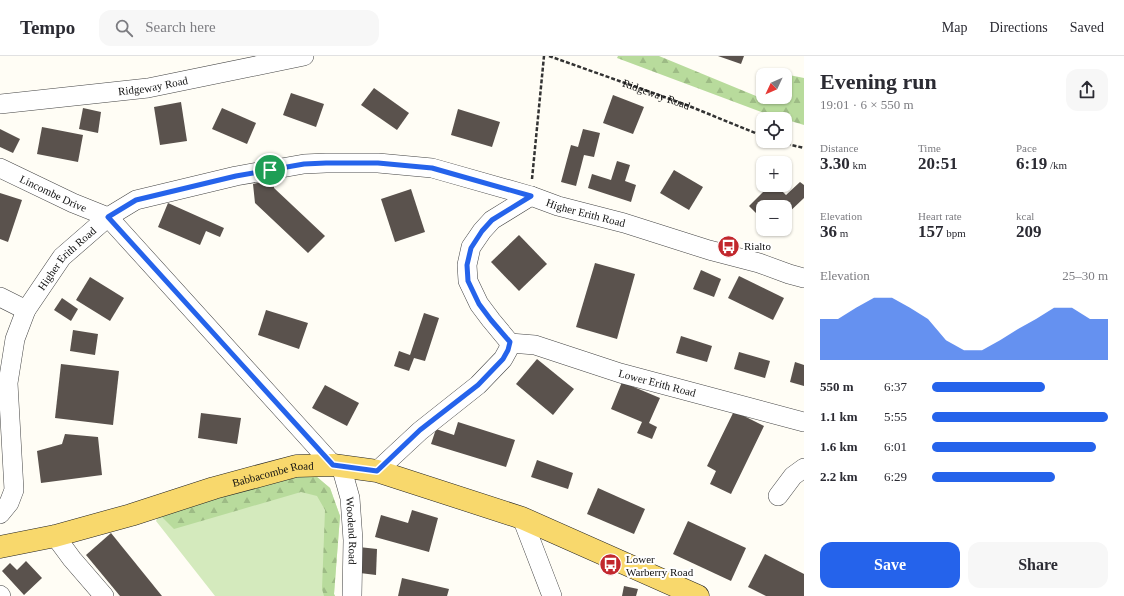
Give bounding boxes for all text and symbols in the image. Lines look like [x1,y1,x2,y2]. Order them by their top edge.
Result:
search box [99,10,379,46]
text: Tempo [20,17,75,38]
icon: search [113,17,135,39]
text: Search here [145,19,216,35]
text: Map [942,20,967,35]
text: Directions [989,20,1048,35]
text: Saved [1070,20,1104,35]
north arrow [756,68,792,104]
map controls [756,68,792,236]
text: Evening run [820,69,937,94]
button: share [1066,69,1108,111]
street label: Ridgeway Road [117,74,189,97]
street label: Ridgeway Road [621,77,692,112]
text: 19:01 · 6 × 550 m [820,97,914,112]
button: locate [756,112,792,148]
text: Distance [820,142,858,154]
text: Time [918,142,941,154]
text: Pace [1016,142,1037,154]
pin [253,153,287,187]
text: 3.30 [820,154,850,173]
text: 20:51 [918,154,958,173]
text: 6:19 [1016,154,1047,173]
button: + [756,156,792,192]
icon: arrive [259,159,281,181]
text: km [850,159,867,171]
text: /km [1047,159,1067,171]
street label: Lincombe Drive [18,172,89,214]
street label: Higher Erith Road [545,196,627,229]
button: − [756,200,792,236]
text: Elevation [820,210,862,222]
text: Heart rate [918,210,962,222]
text: kcal [1016,210,1034,222]
text: 36 [820,222,837,241]
text: 157 [918,222,944,241]
text: 209 [1016,222,1042,241]
street label: Higher Erith Road [35,224,99,292]
text: m [837,227,848,239]
text: bpm [944,227,966,239]
bus stop icon: Rialto [715,233,741,259]
place label: Rialto [744,240,771,252]
text: Elevation [820,268,870,283]
text: 25–30 m [1062,268,1108,283]
street label: Lower Erith Road [617,367,698,399]
text: 550 m [820,379,854,394]
text: 6:37 [884,379,907,394]
text: 1.1 km [820,409,858,424]
text: 5:55 [884,409,907,424]
text: 1.6 km [820,439,858,454]
text: 6:01 [884,439,907,454]
street label: Babbacombe Road [231,460,314,489]
text: 2.2 km [820,469,858,484]
text: 6:29 [884,469,907,484]
street label: Woodend Road [344,496,359,565]
button: Save [820,542,960,588]
button: Share [968,542,1108,588]
bus stop icon: Lower Warberry Road [597,552,623,578]
place label: Lower Warberry Road [626,553,694,578]

